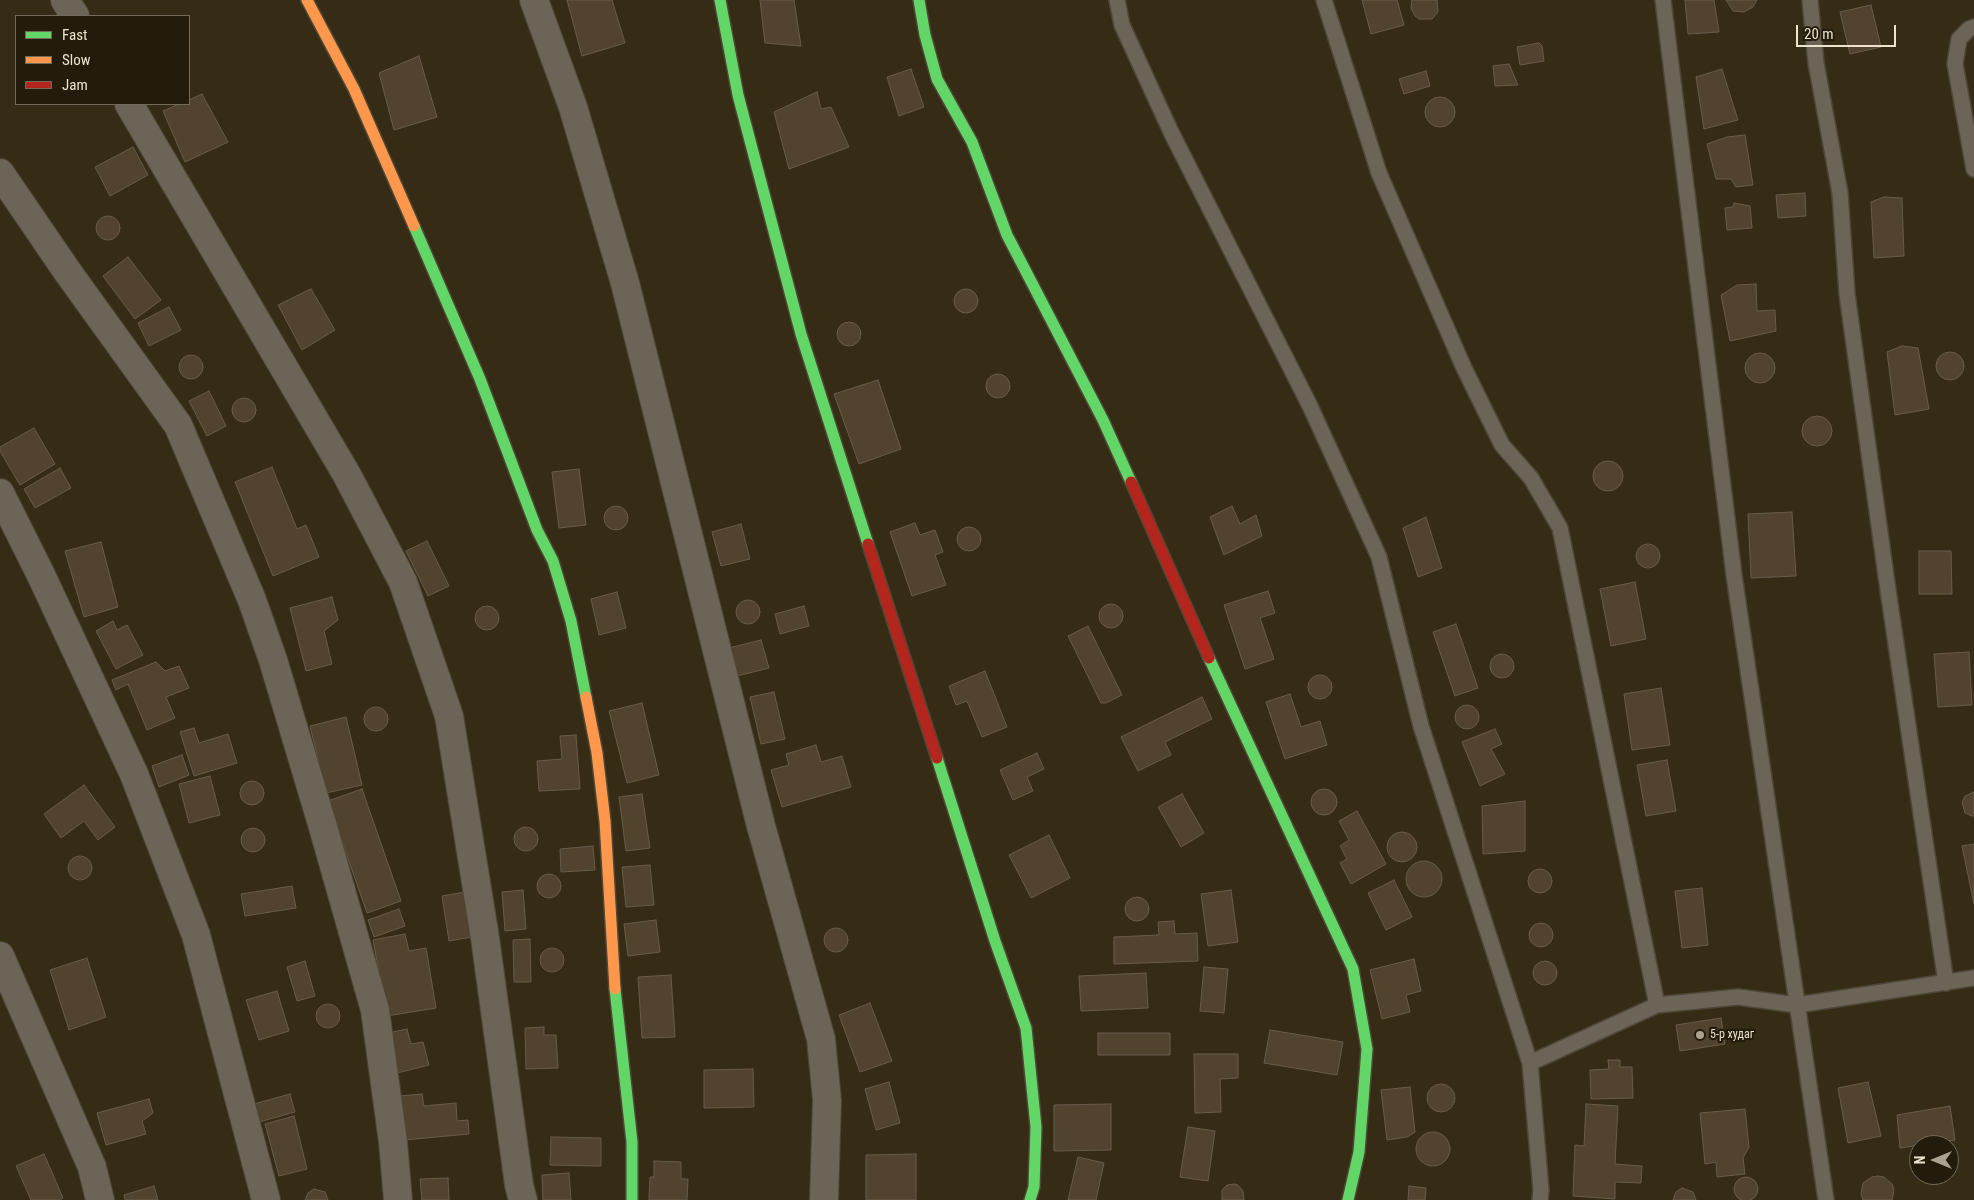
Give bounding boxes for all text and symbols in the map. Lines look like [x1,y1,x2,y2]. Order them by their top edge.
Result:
legend [15,15,190,105]
scale bar [1799,15,1899,47]
text: 20 m [1804,25,1834,43]
text: Fast [62,26,87,44]
text: Slow [62,51,91,69]
text: Jam [62,76,88,94]
place label: 5-р худаг [1710,1028,1754,1042]
marker: 5-р худаг [1694,1029,1706,1041]
north arrow [1909,1135,1959,1185]
text: N [1912,1156,1928,1164]

